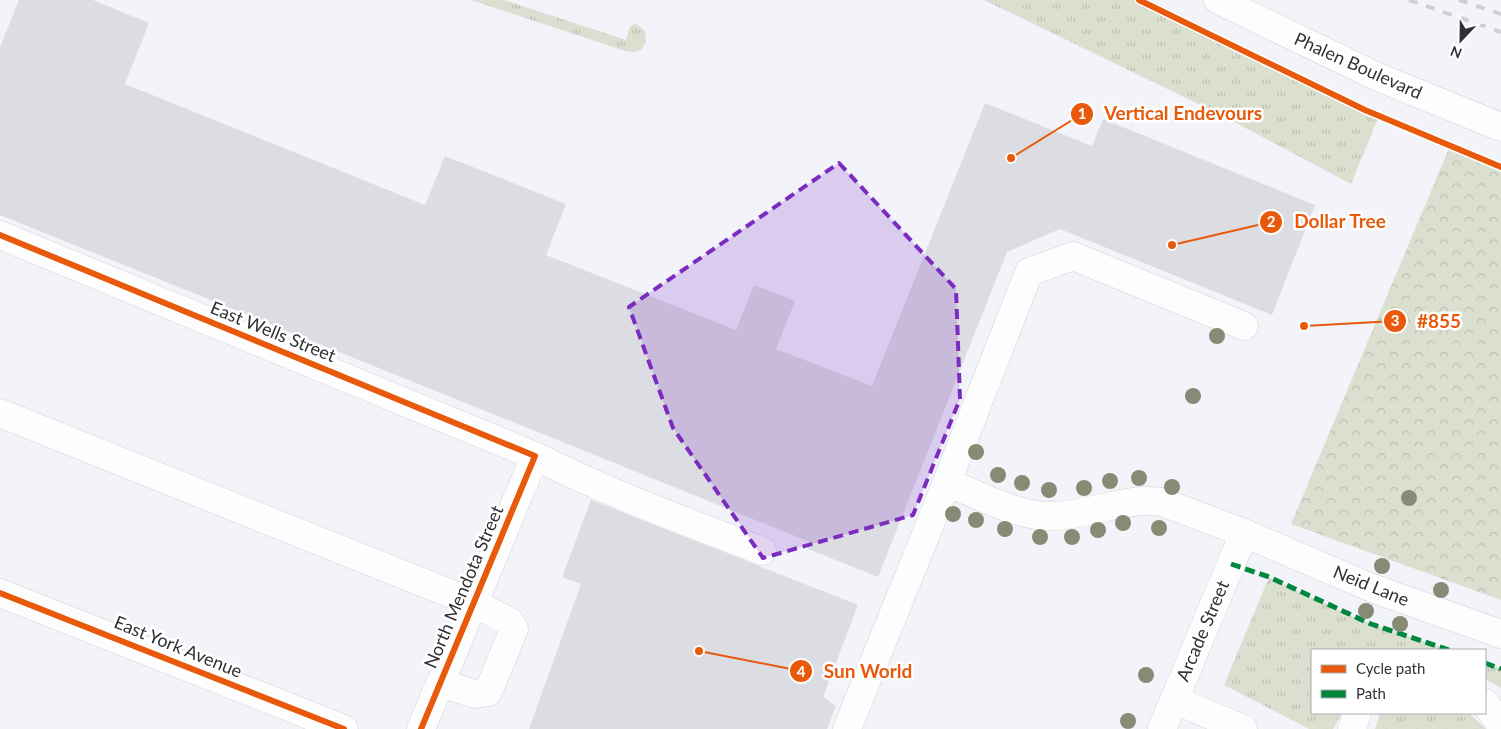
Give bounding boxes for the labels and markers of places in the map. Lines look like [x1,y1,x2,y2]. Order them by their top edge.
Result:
callout: Vertical Endevours [1069,97,1272,131]
callout: Dollar Tree [1258,205,1396,239]
callout: #855 [1382,304,1471,338]
callout: Sun World [788,654,922,688]

